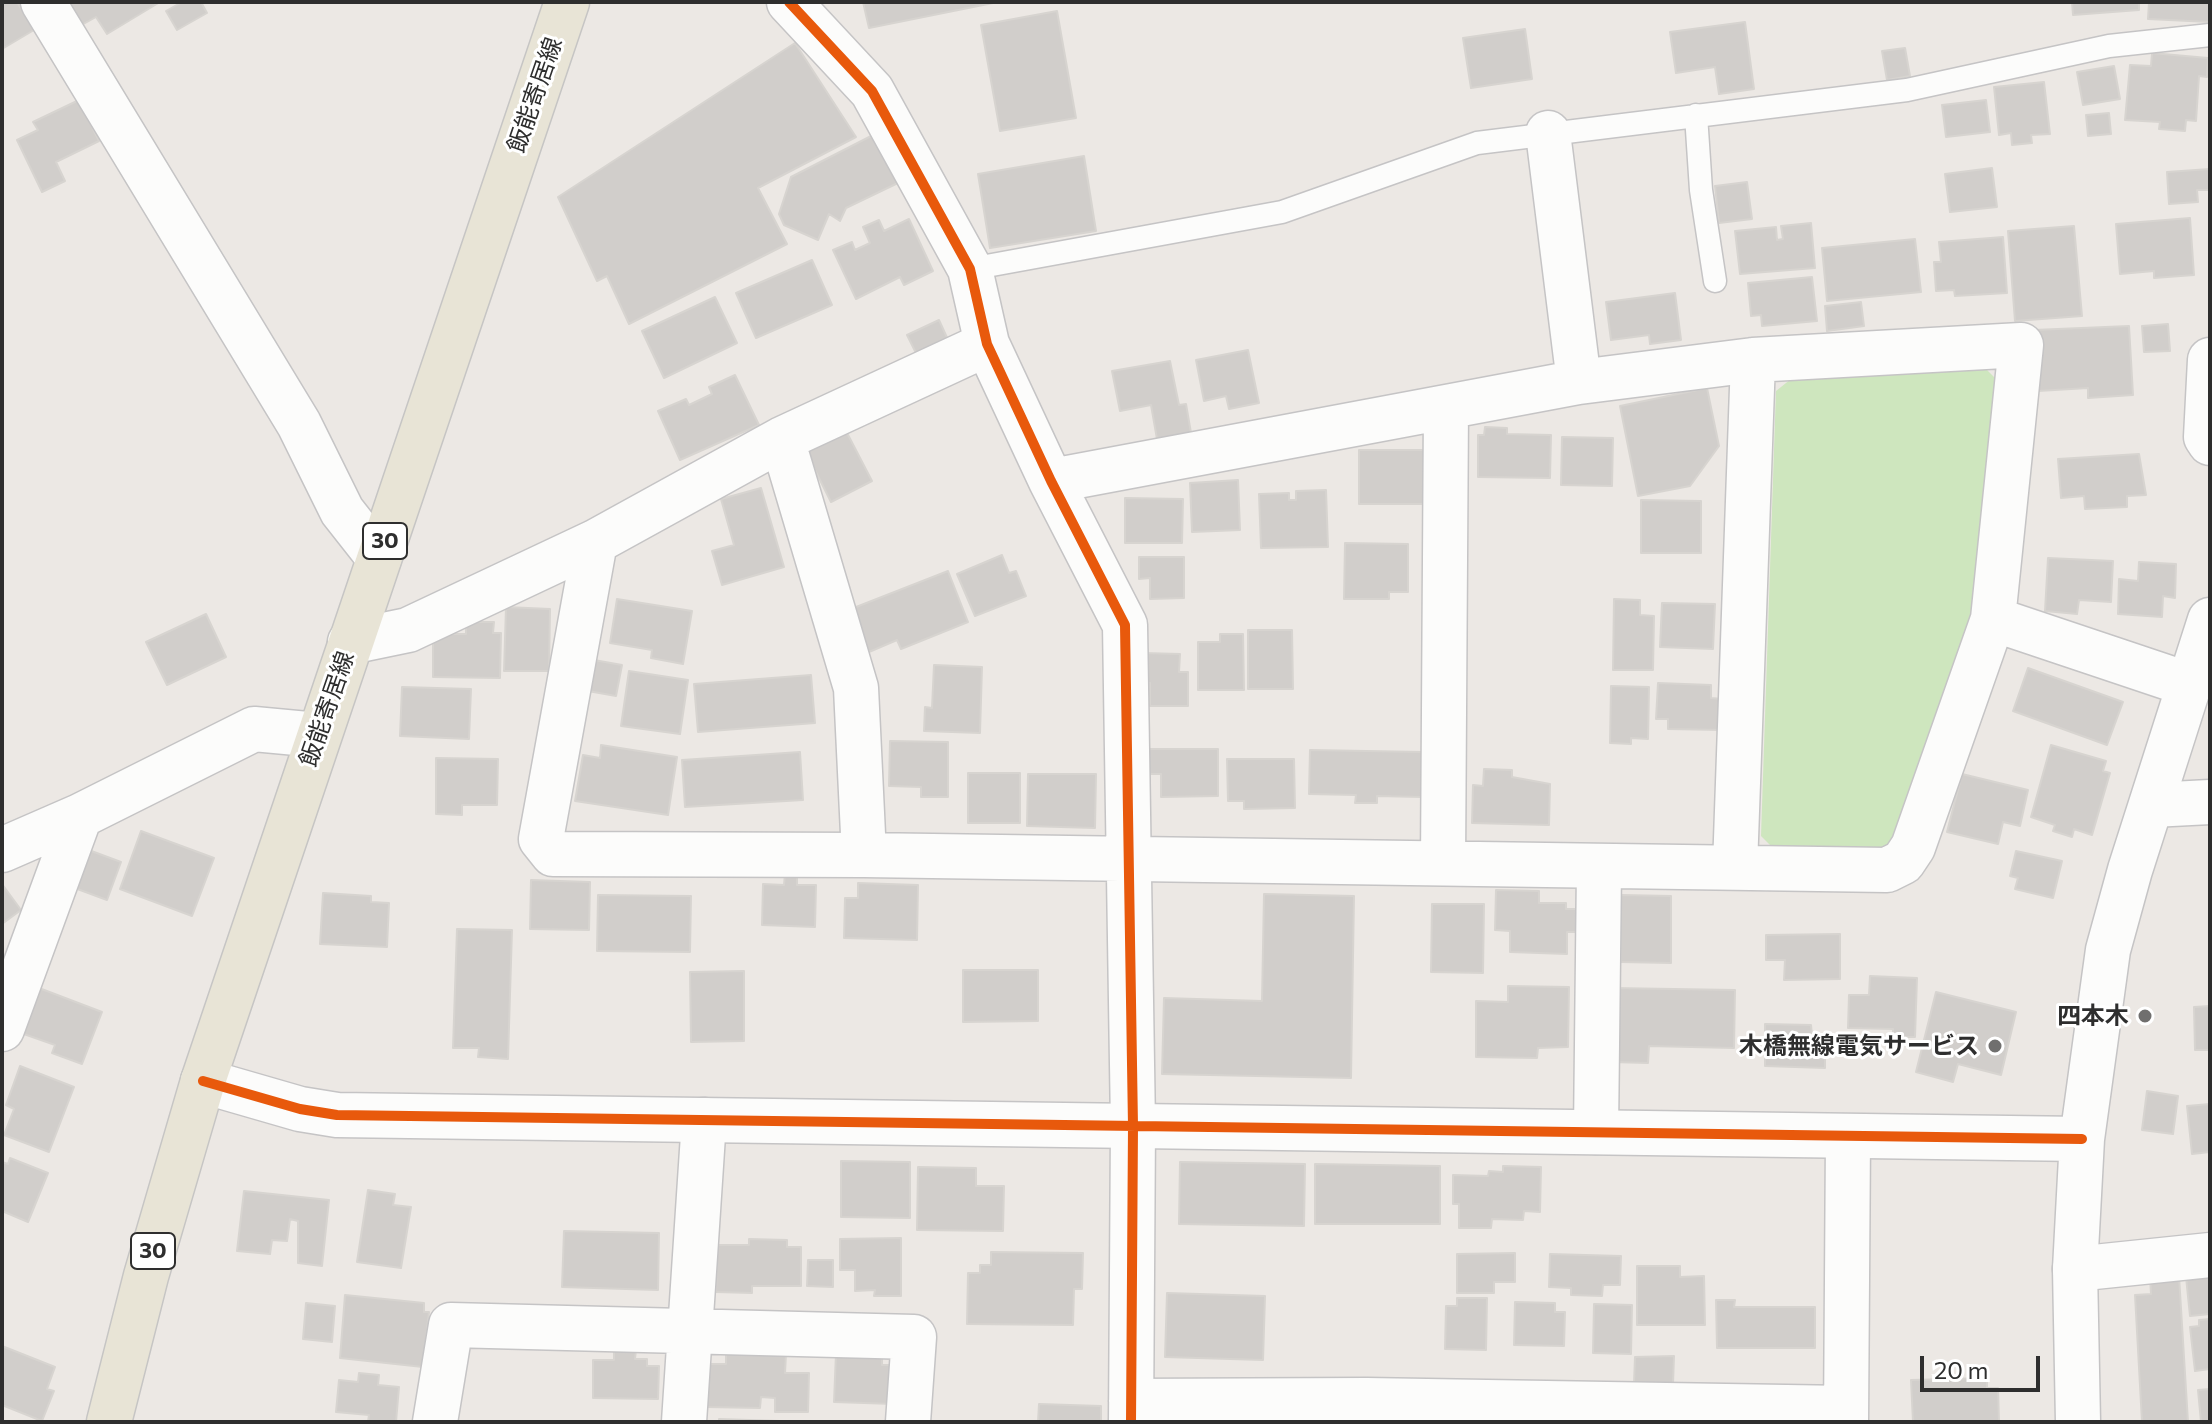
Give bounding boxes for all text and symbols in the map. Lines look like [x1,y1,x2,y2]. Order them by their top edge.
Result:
street label: 飯能寄居線 [502,34,568,156]
road number: 30 [363,523,407,559]
street label: 飯能寄居線 [294,648,360,770]
place label: 四本木 [2057,1002,2129,1030]
marker: 四本木 [2136,1007,2154,1025]
place label: 木橋無線電気サービス [1739,1032,1979,1060]
marker: 木橋無線電気サービス [1986,1037,2004,1055]
road number: 30 [131,1233,175,1269]
scale bar [1924,1340,2044,1390]
text: 20 m [1934,1355,1988,1384]

